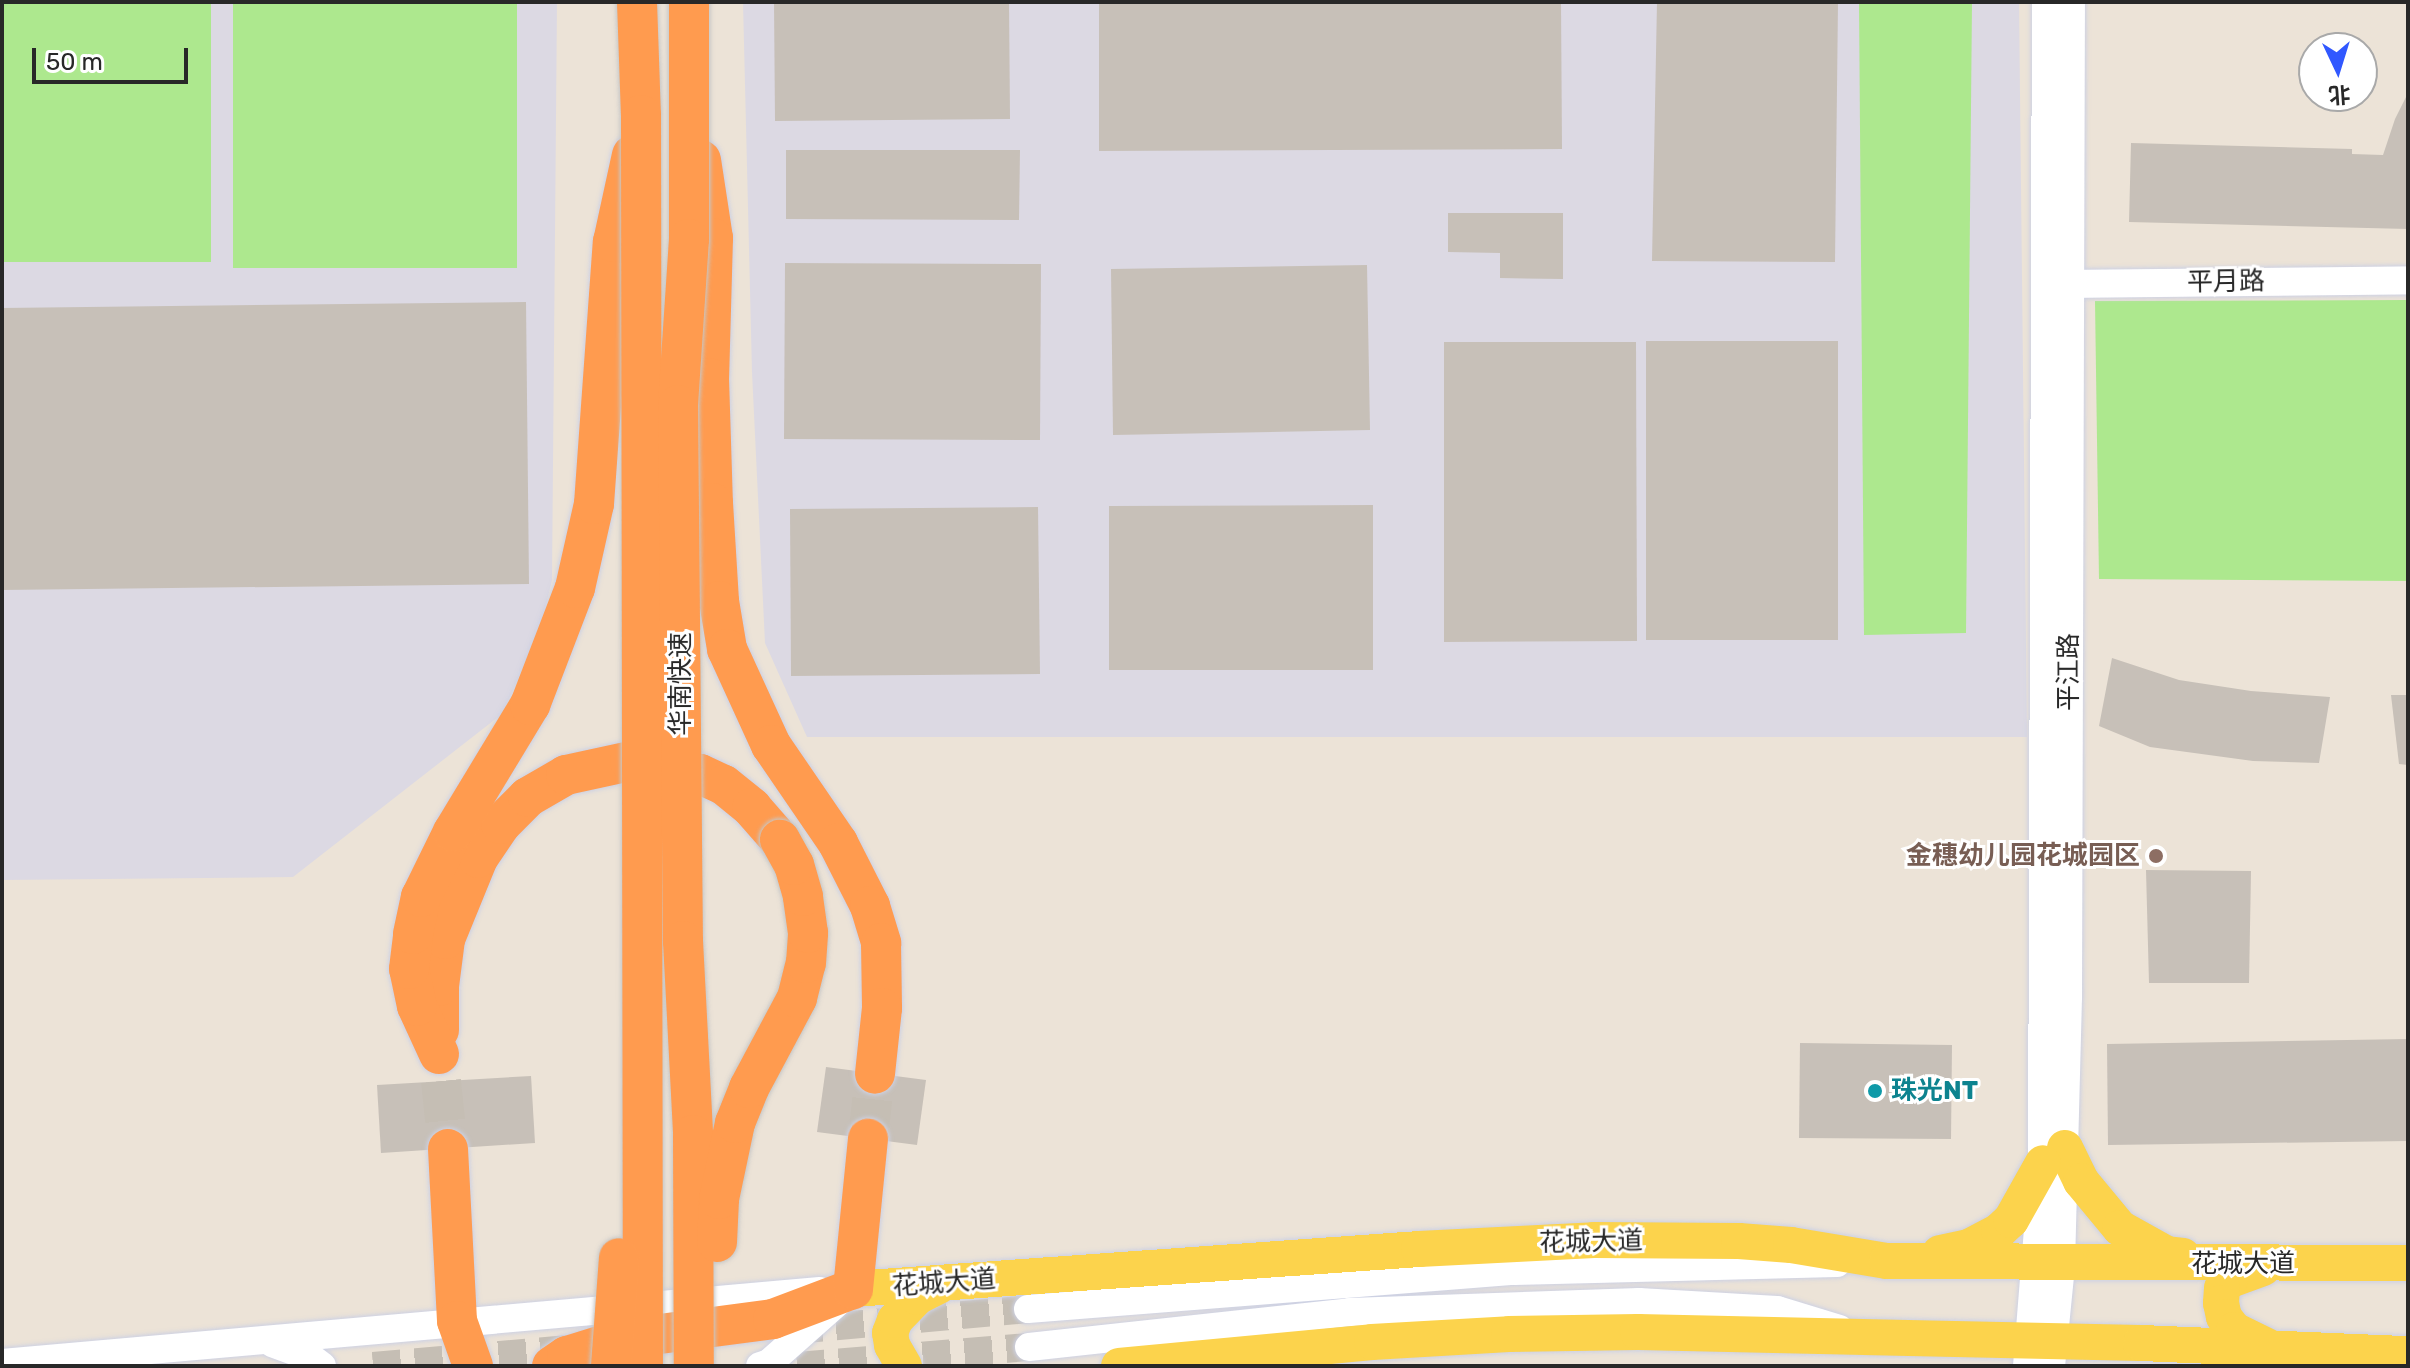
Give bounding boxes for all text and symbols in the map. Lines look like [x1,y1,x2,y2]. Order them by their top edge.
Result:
scale bar [36,32,192,82]
north arrow [2298,32,2378,112]
text: 50 m [46,48,103,76]
text: 北 [2328,80,2352,109]
street label: 平月路 [2187,266,2265,298]
street label: 华南快速 [665,632,697,736]
street label: 平江路 [2053,633,2085,711]
place label: 金穗幼儿园花城园区 [1906,840,2140,872]
marker: 金穗幼儿园花城园区 [2147,847,2165,865]
place label: 珠光NT [1891,1075,1978,1107]
marker: 珠光NT [1866,1082,1884,1100]
street label: 花城大道 [1539,1225,1643,1259]
street label: 花城大道 [2191,1248,2295,1280]
street label: 花城大道 [891,1264,997,1302]

